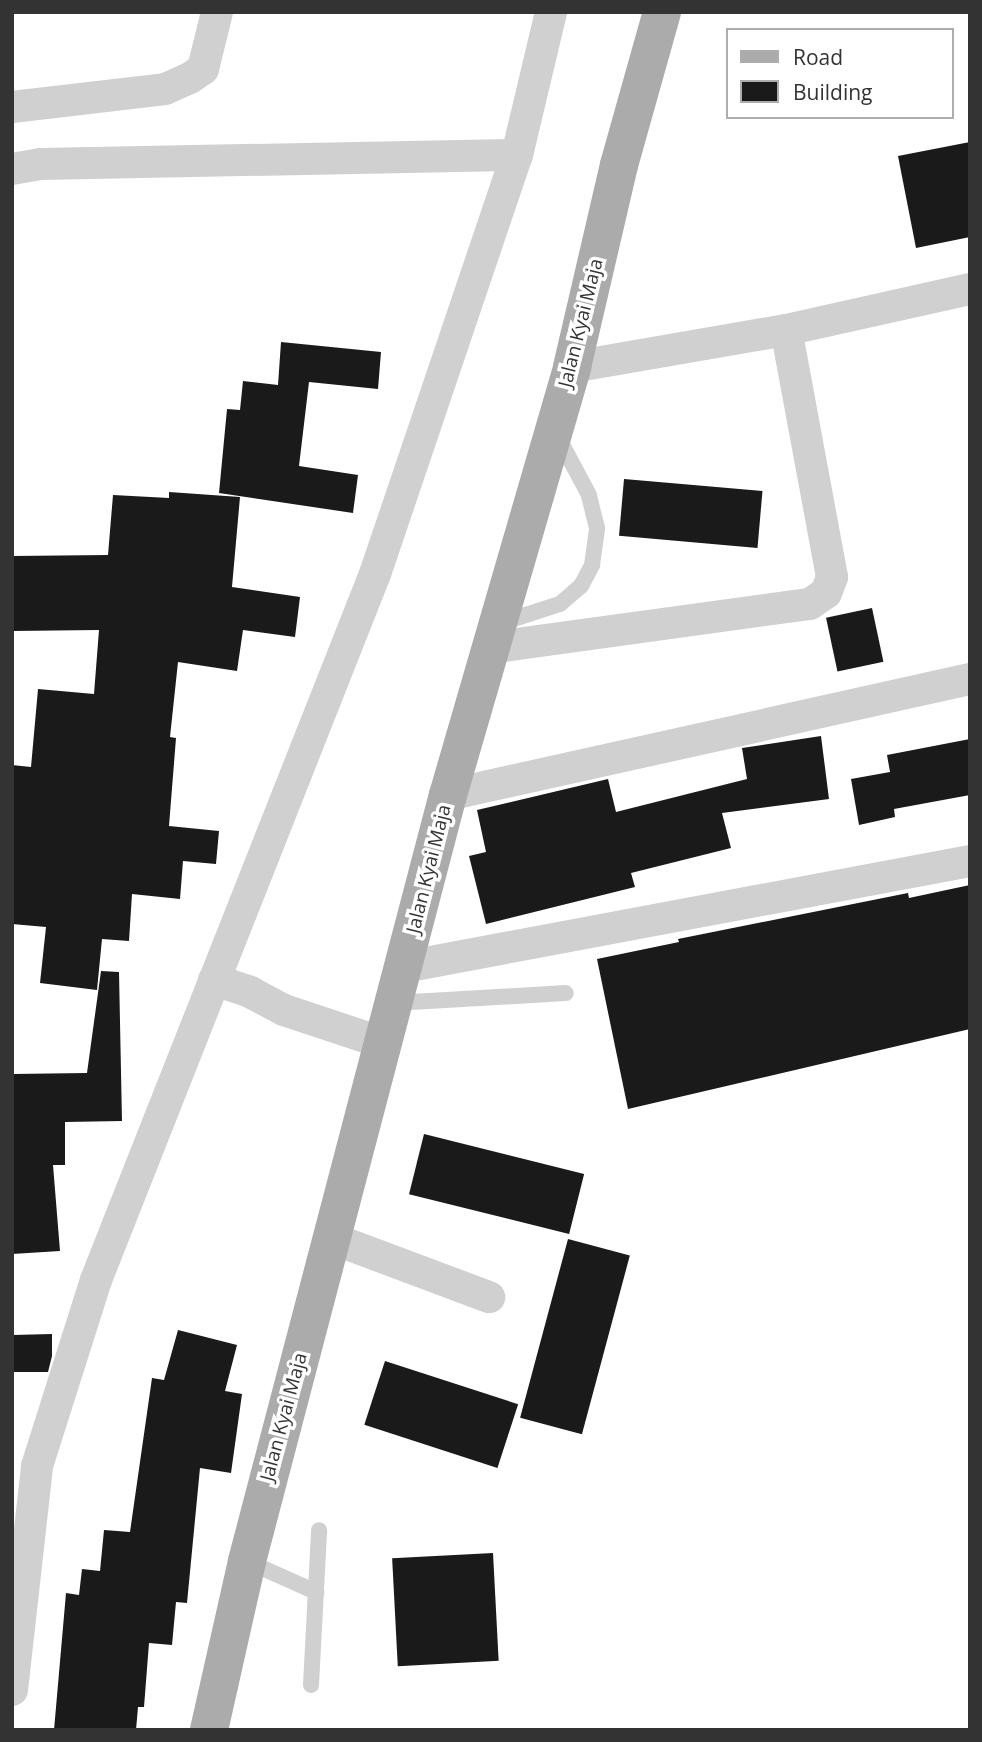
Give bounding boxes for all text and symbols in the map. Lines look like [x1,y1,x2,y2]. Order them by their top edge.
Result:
legend [726,28,954,119]
text: Road [793,43,843,71]
text: Building [793,78,872,106]
street label: Jalan Kyai Maja [554,256,608,390]
street label: Jalan Kyai Maja [402,802,456,936]
street label: Jalan Kyai Maja [256,1350,312,1484]

